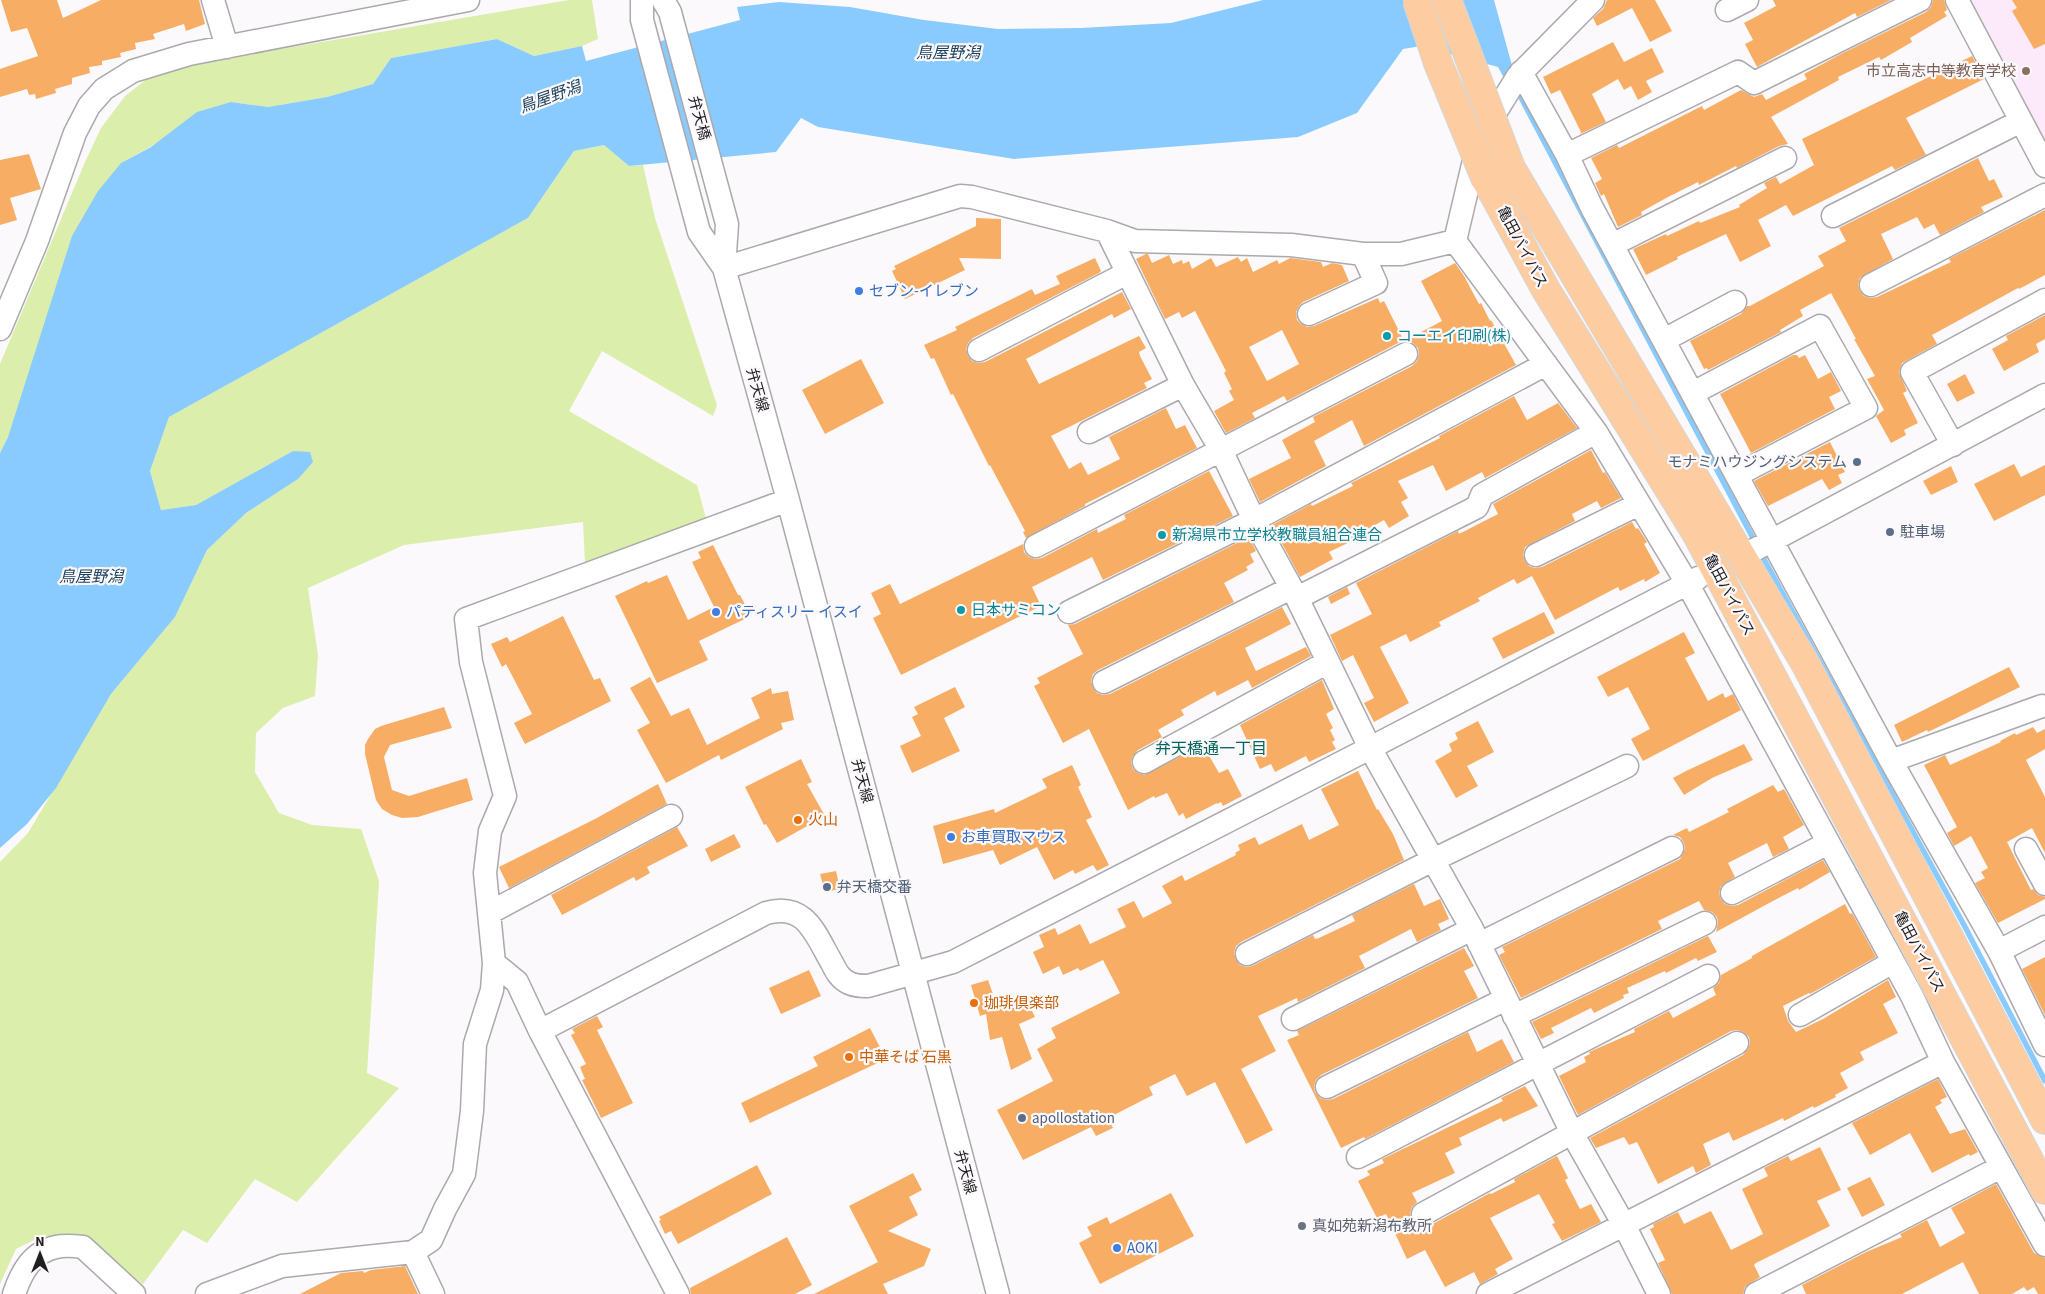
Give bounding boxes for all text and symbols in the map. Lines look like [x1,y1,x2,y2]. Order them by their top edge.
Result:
water label: 鳥屋野潟 [916,42,982,64]
place label: 市立高志中等教育学校 [1866,61,2016,82]
marker: 市立高志中等教育学校 [2020,65,2032,77]
water label: 鳥屋野潟 [516,75,586,118]
street label: 弁天橋 [683,94,715,142]
street label: 亀田バイパス [1492,202,1552,292]
place label: セブン-イレブン [869,281,979,302]
marker: セブン-イレブン [853,285,865,297]
place label: コーエイ印刷(株) [1397,326,1511,347]
marker: コーエイ印刷(株) [1381,330,1393,342]
street label: 弁天線 [741,365,773,415]
place label: モナミハウジングシステム [1667,452,1847,473]
marker: モナミハウジングシステム [1851,456,1863,468]
place label: 駐車場 [1900,522,1945,543]
place label: 新潟県市立学校教職員組合連合 [1172,525,1382,546]
marker: 駐車場 [1884,526,1896,538]
marker: 新潟県市立学校教職員組合連合 [1156,529,1168,541]
street label: 亀田バイパス [1699,550,1759,640]
water label: 鳥屋野潟 [59,566,125,588]
place label: 日本サミコン [971,600,1061,621]
place label: パティスリー イスイ [726,602,863,623]
marker: 日本サミコン [955,604,967,616]
marker: パティスリー イスイ [710,606,722,618]
district label: 弁天橋通一丁目 [1155,738,1267,760]
street label: 弁天線 [846,757,878,805]
place label: 火山 [808,810,838,831]
marker: 火山 [792,814,804,826]
place label: お車買取マウス [961,827,1066,848]
marker: お車買取マウス [945,831,957,843]
place label: 弁天橋交番 [837,877,912,898]
marker: 弁天橋交番 [821,881,833,893]
street label: 亀田バイパス [1889,907,1949,997]
place label: 珈琲倶楽部 [984,993,1059,1014]
marker: 珈琲倶楽部 [968,997,980,1009]
place label: 中華そば 石黒 [859,1047,952,1068]
marker: 中華そば 石黒 [843,1051,855,1063]
place label: apollostation [1032,1108,1115,1129]
marker: apollostation [1016,1112,1028,1124]
street label: 弁天線 [949,1148,981,1196]
place label: 真如苑新潟布教所 [1312,1216,1432,1237]
marker: 真如苑新潟布教所 [1296,1220,1308,1232]
north arrow [15,1229,65,1279]
text: N [35,1232,45,1252]
place label: AOKI [1127,1238,1158,1259]
marker: AOKI [1111,1242,1123,1254]

